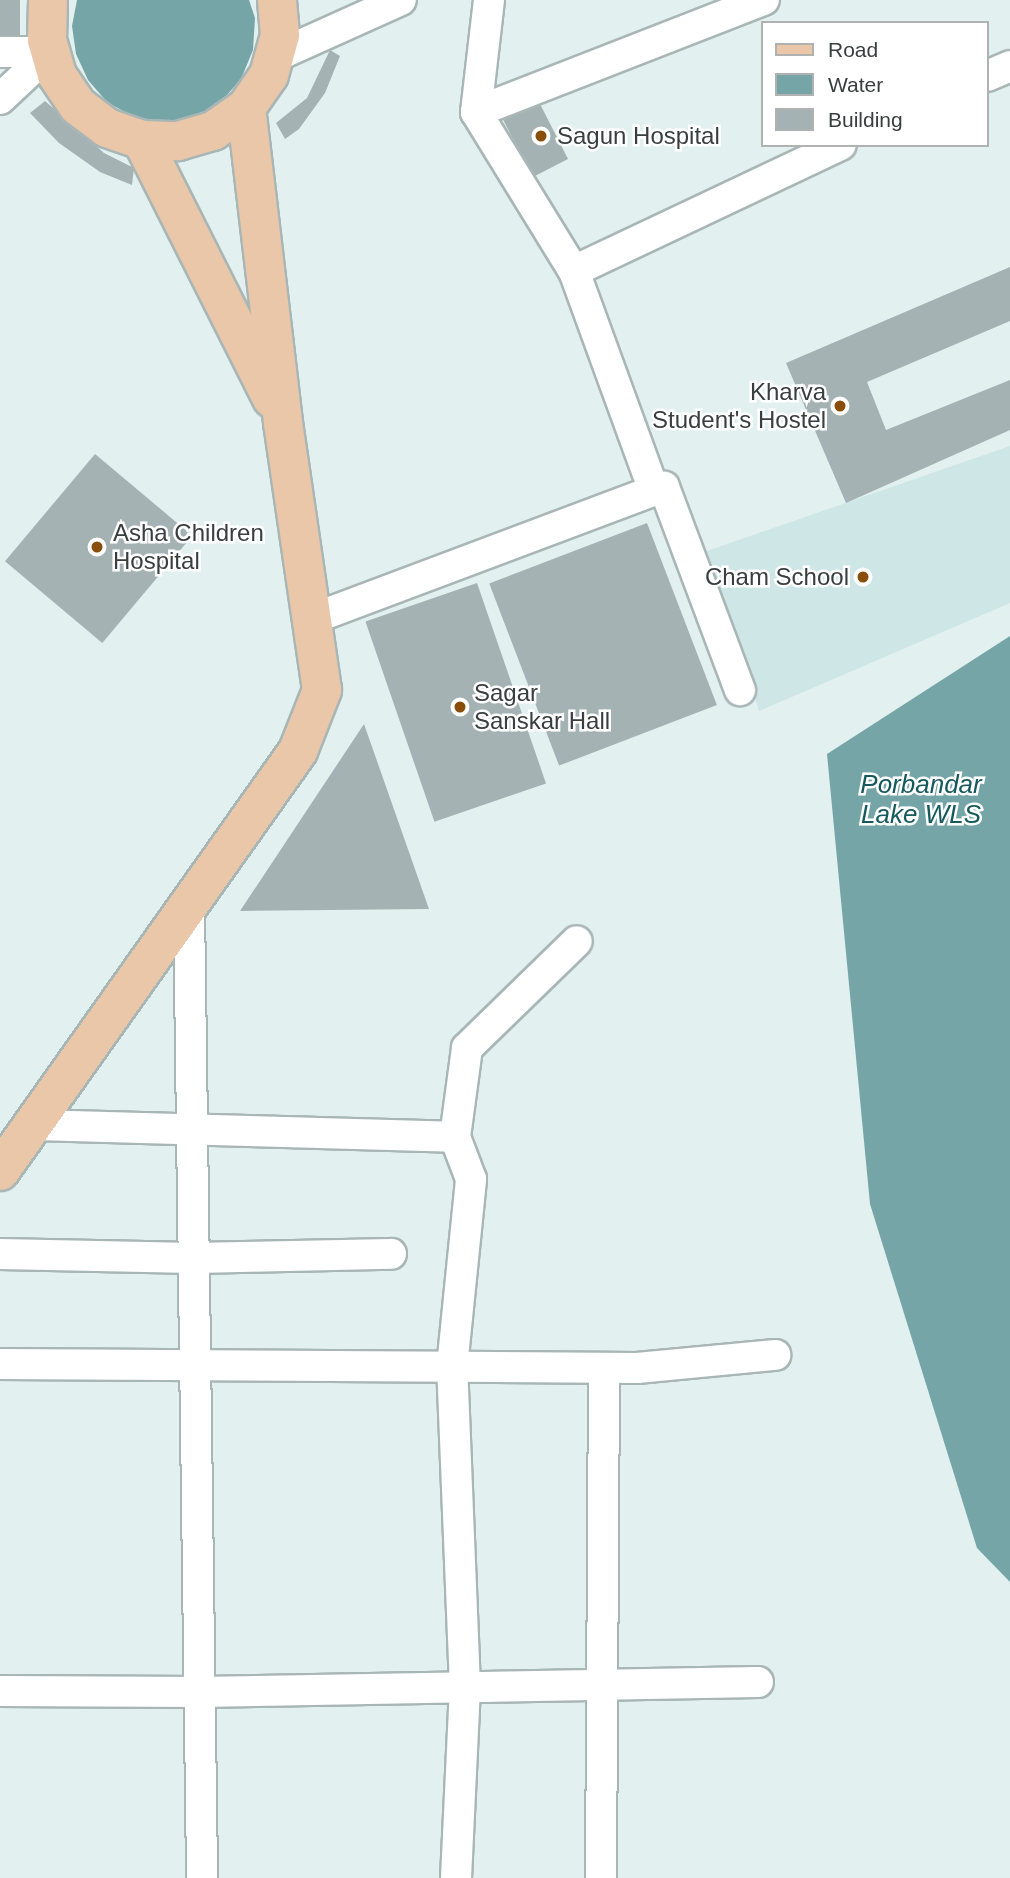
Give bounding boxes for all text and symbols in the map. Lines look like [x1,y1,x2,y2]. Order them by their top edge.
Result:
legend [762,21,989,147]
text: Road [828,38,878,61]
text: Water [828,73,883,96]
text: Building [828,108,903,131]
place label: Sagun Hospital [557,122,720,150]
marker: Sagun Hospital [531,126,551,146]
place label: Kharva Student's Hostel [652,378,826,434]
marker: Kharva Student's Hostel [832,398,848,414]
place label: Asha Children Hospital [113,519,264,575]
marker: Asha Children Hospital [87,537,107,557]
place label: Cham School [705,563,849,591]
marker: Cham School [855,569,871,585]
place label: Sagar Sanskar Hall [474,679,610,735]
marker: Sagar Sanskar Hall [452,699,468,715]
water label: Porbandar Lake WLS [860,769,982,830]

